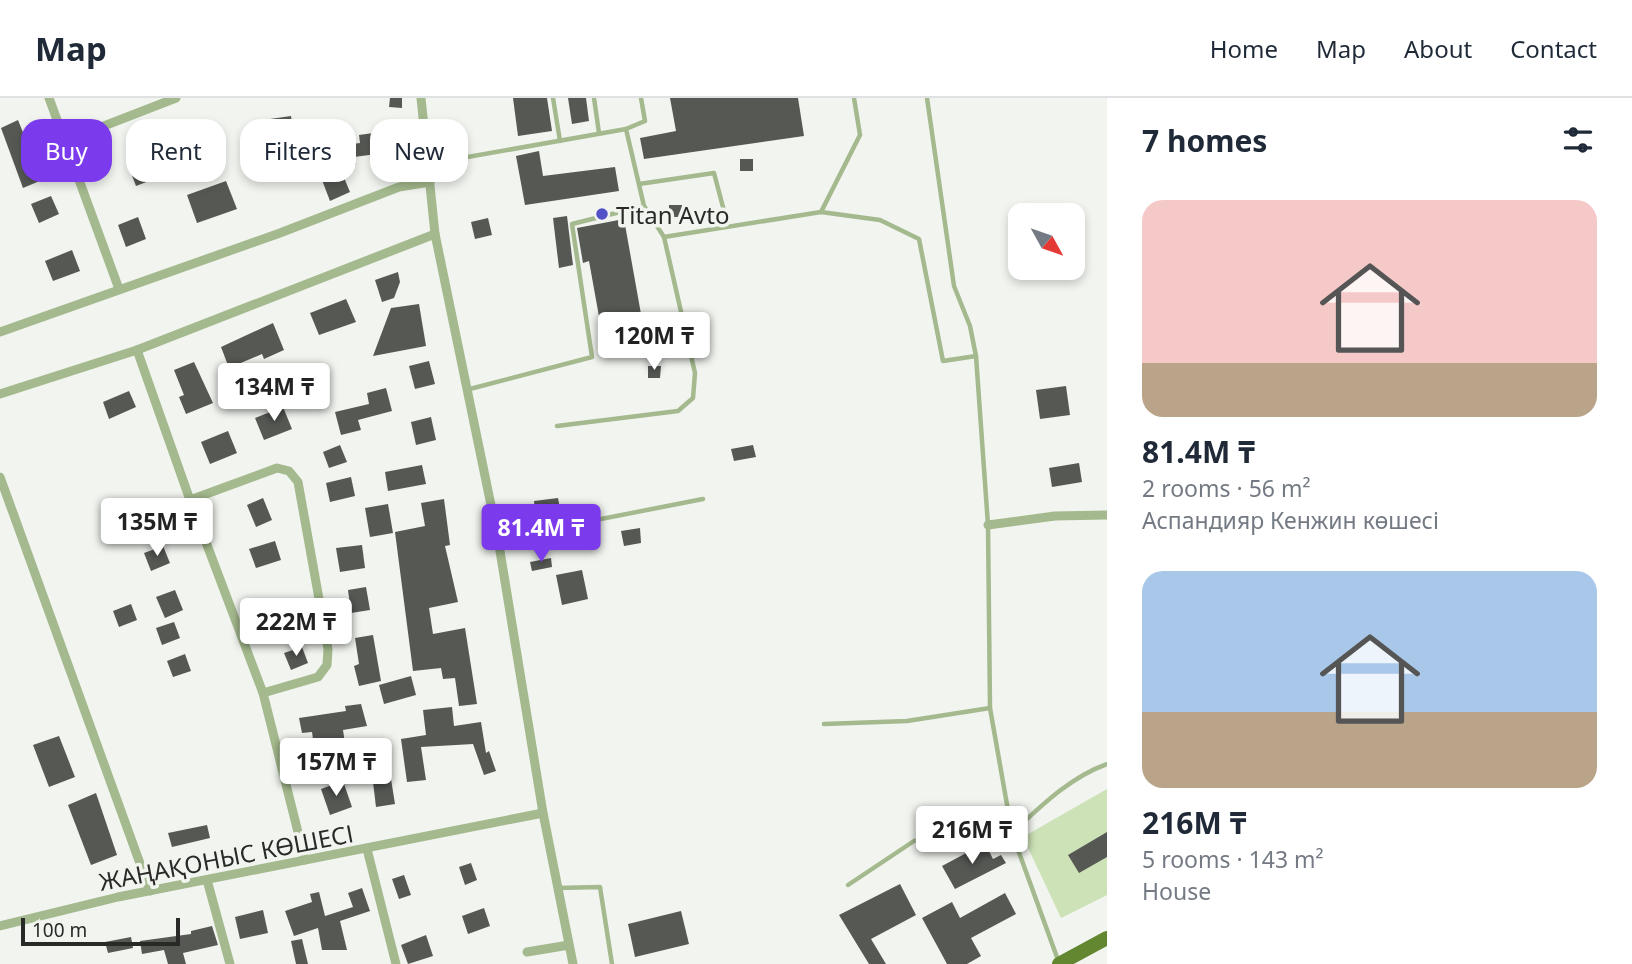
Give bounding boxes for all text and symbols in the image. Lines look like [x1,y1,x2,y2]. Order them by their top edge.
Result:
text: Map [35,26,107,71]
text: Home [1210,32,1278,65]
text: Map [1316,32,1366,65]
text: About [1404,32,1472,65]
text: Contact [1510,32,1597,65]
chip: Buy [21,119,112,182]
chip: Rent [126,119,226,182]
chip: Filters [240,119,356,182]
chip: New [370,119,468,182]
text: 7 homes [1142,120,1267,161]
icon: filters [1559,121,1597,159]
place label: Titan Avto [616,198,729,231]
north arrow [1008,203,1085,280]
map controls [1008,203,1085,280]
marker: Titan Avto [594,206,610,222]
icon: home [1307,245,1433,371]
pin: 120M ₸ [597,313,711,372]
text: 120M ₸ [614,319,694,351]
pin: 134M ₸ [217,364,331,423]
text: 134M ₸ [234,370,314,402]
text: 81.4M ₸ [1142,431,1255,472]
text: 2 rooms · 56 m² [1142,472,1311,504]
pin: 135M ₸ [100,498,214,558]
pin: 81.4M ₸ [476,504,606,564]
text: Аспандияр Кенжин көшесі [1142,504,1439,536]
text: 135M ₸ [117,505,197,537]
text: 81.4M ₸ [498,511,584,543]
pin: 222M ₸ [239,598,353,658]
text: 222M ₸ [256,605,336,637]
icon: home [1307,616,1433,742]
pin: 157M ₸ [279,738,393,798]
text: 157M ₸ [296,745,376,777]
text: 216M ₸ [1142,802,1247,843]
pin: 216M ₸ [915,806,1029,866]
text: 216M ₸ [932,813,1012,845]
street label: ЖАҢАҚОНЫС КӨШЕСІ [96,816,356,898]
text: 5 rooms · 143 m² [1142,843,1324,875]
text: House [1142,875,1211,907]
scale bar [21,915,180,947]
text: 100 m [32,917,87,943]

